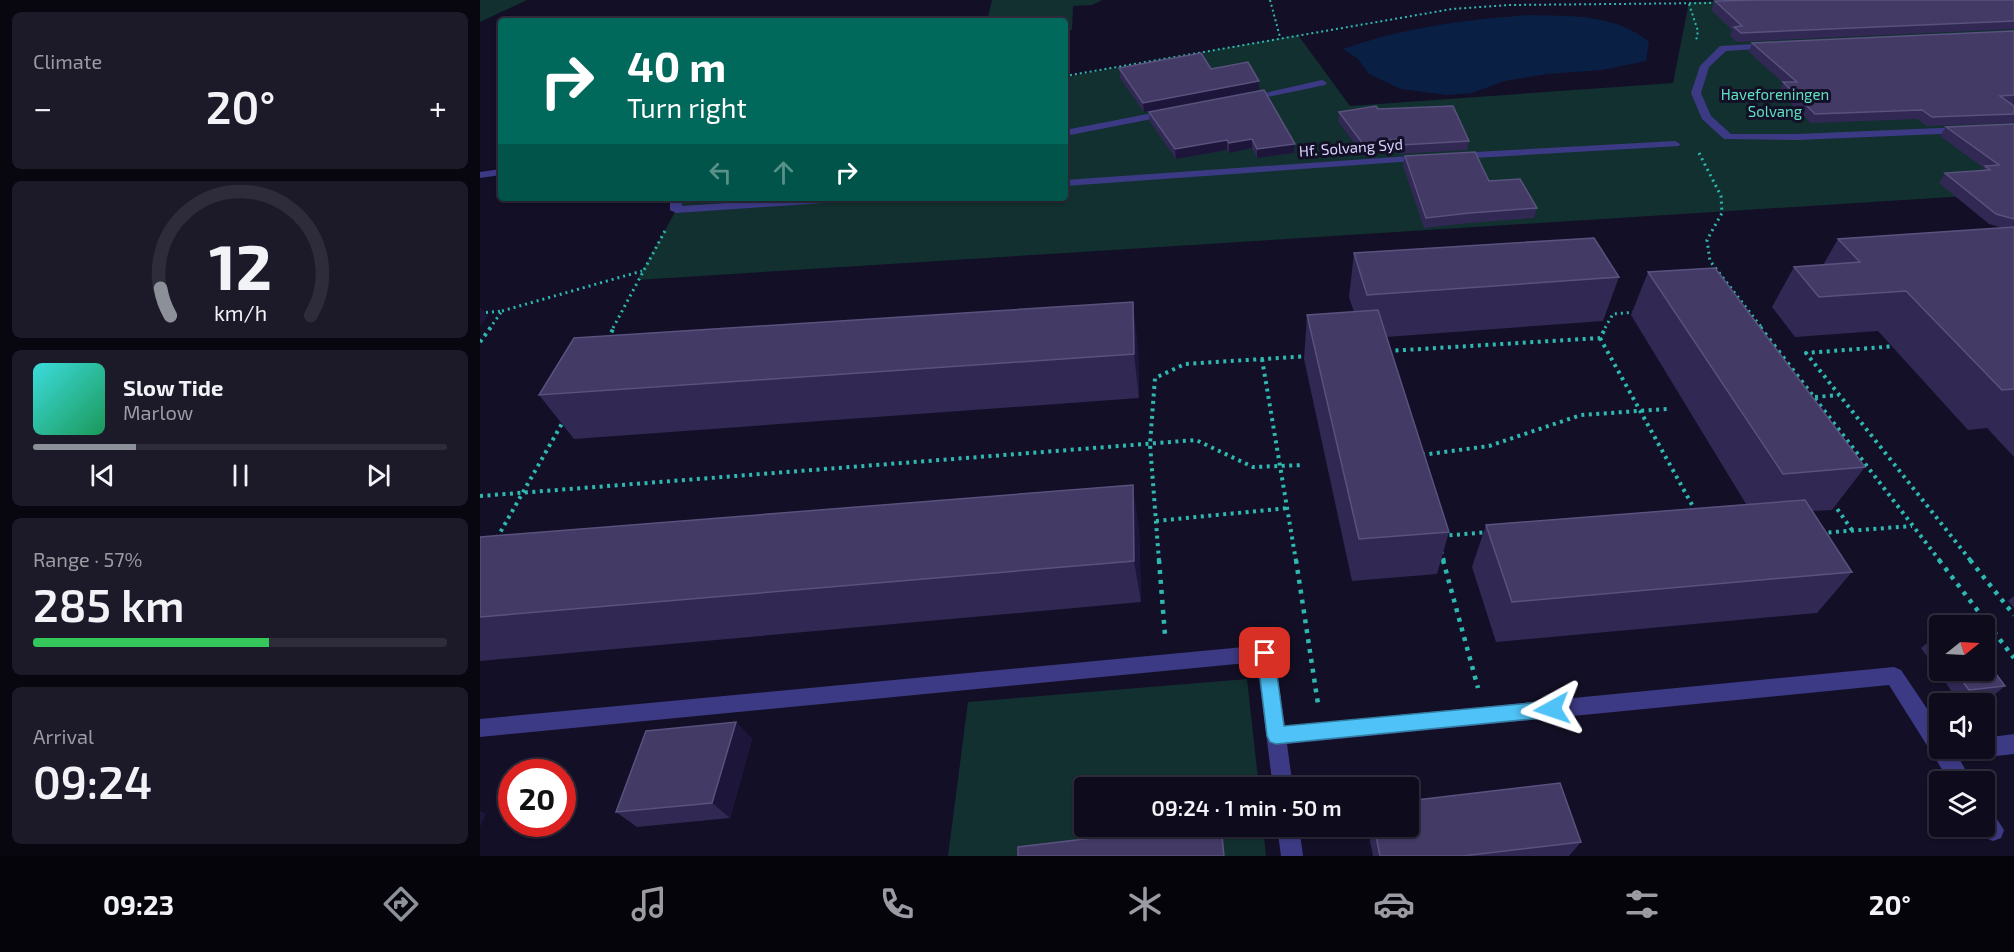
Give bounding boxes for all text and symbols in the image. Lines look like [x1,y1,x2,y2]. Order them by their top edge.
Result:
text: 40 m [627,40,726,90]
icon: right [528,42,606,120]
text: Climate [33,49,102,73]
text: 20° [206,79,275,133]
park label: Haveforeningen Solvang [1721,85,1829,120]
text: − [33,87,52,127]
text: + [429,87,447,127]
text: Turn right [627,91,747,123]
street label: Hf. Solvang Syd [1298,134,1404,160]
icon: left [704,156,737,189]
icon: ahead [767,156,800,189]
icon: right [830,156,863,189]
text: 12 [208,228,272,303]
text: km/h [213,301,267,326]
text: Slow Tide [123,374,223,400]
text: Marlow [123,400,193,424]
icon: previous [86,459,119,492]
icon: pause [224,459,257,492]
icon: next [362,459,395,492]
text: Range · 57% [33,547,142,571]
text: 285 km [33,577,185,631]
north arrow [1929,615,1995,681]
map controls [1929,615,1995,837]
pin [1239,627,1290,678]
icon: arrive [1248,636,1281,669]
position arrow [1520,677,1584,741]
button: sound [1929,693,1995,759]
text: Arrival [33,724,94,748]
text: 09:24 [33,754,152,808]
speed limit sign: 20 [498,759,576,837]
button: layers [1929,771,1995,837]
text: 09:24 · 1 min · 50 m [1151,794,1342,820]
icon: directions [380,883,422,925]
icon: music [628,883,670,925]
icon: phone [876,883,918,925]
icon: climate [1124,883,1166,925]
icon: car [1373,883,1415,925]
icon: filters [1621,883,1663,925]
text: 09:23 [103,888,174,920]
text: 20° [1869,888,1911,920]

